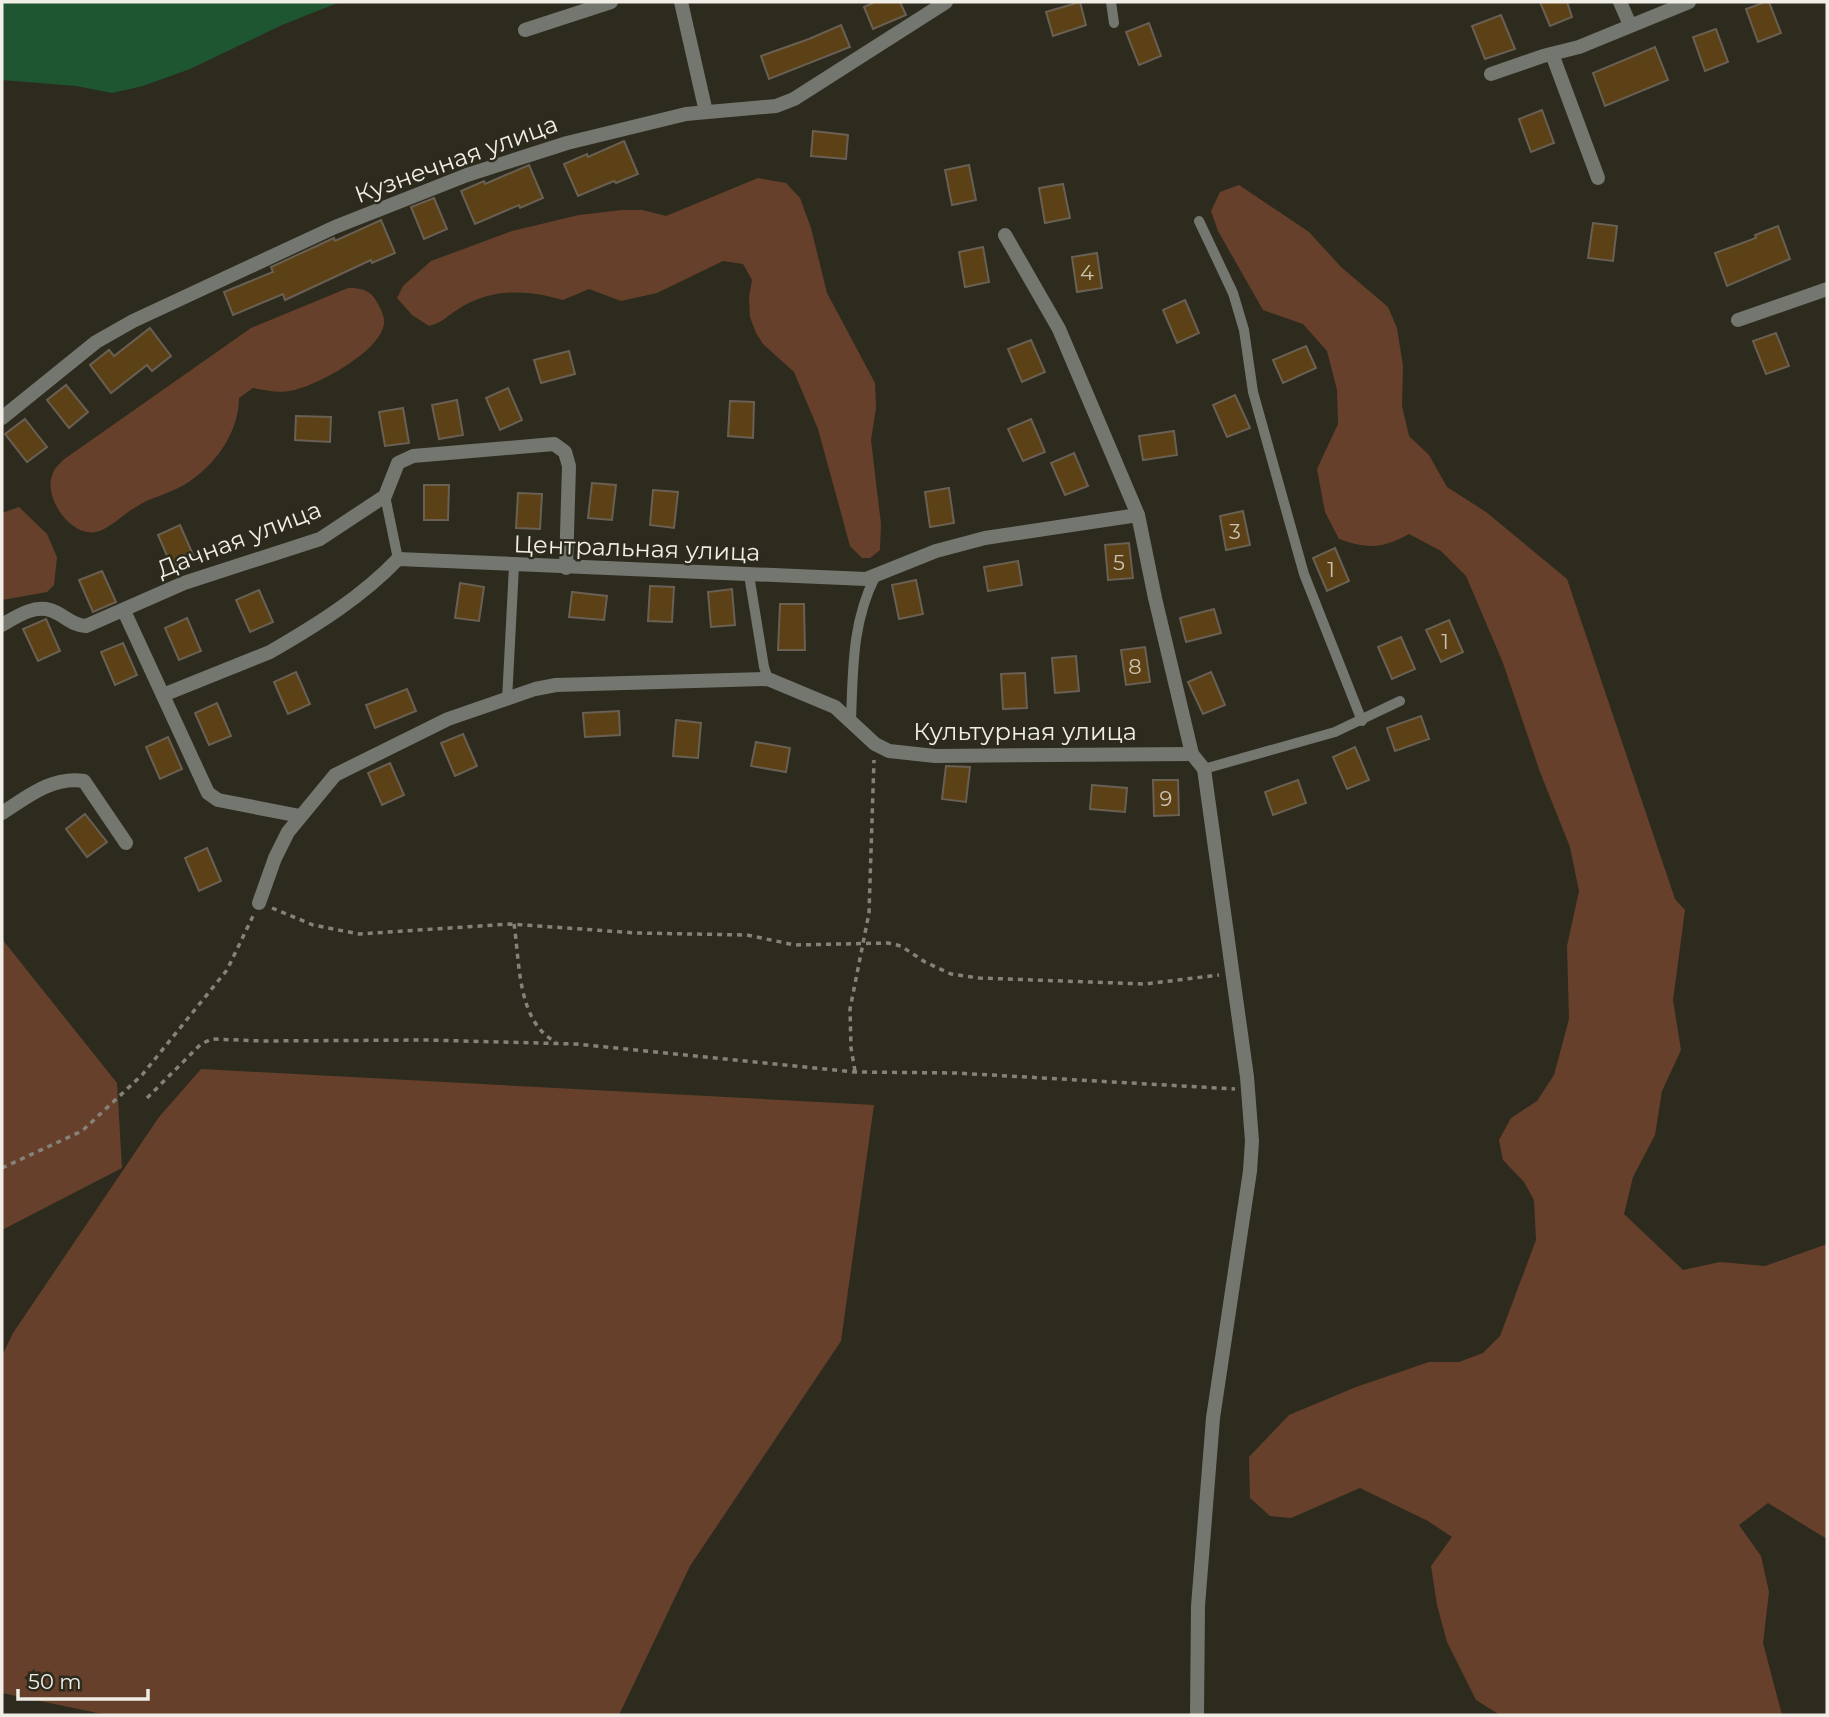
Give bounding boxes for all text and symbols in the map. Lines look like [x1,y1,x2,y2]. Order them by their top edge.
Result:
street label: Кузнечная улица [351,109,561,209]
house number: 4 [1080,260,1094,285]
street label: Дачная улица [153,494,325,584]
house number: 3 [1229,519,1241,544]
street label: Центральная улица [513,529,761,567]
house number: 5 [1113,550,1125,575]
house number: 1 [1327,557,1335,582]
house number: 1 [1441,629,1449,654]
house number: 8 [1128,654,1142,679]
street label: Культурная улица [913,717,1137,746]
house number: 9 [1160,786,1172,811]
scale bar [18,1658,147,1702]
text: 50 m [28,1669,82,1694]

